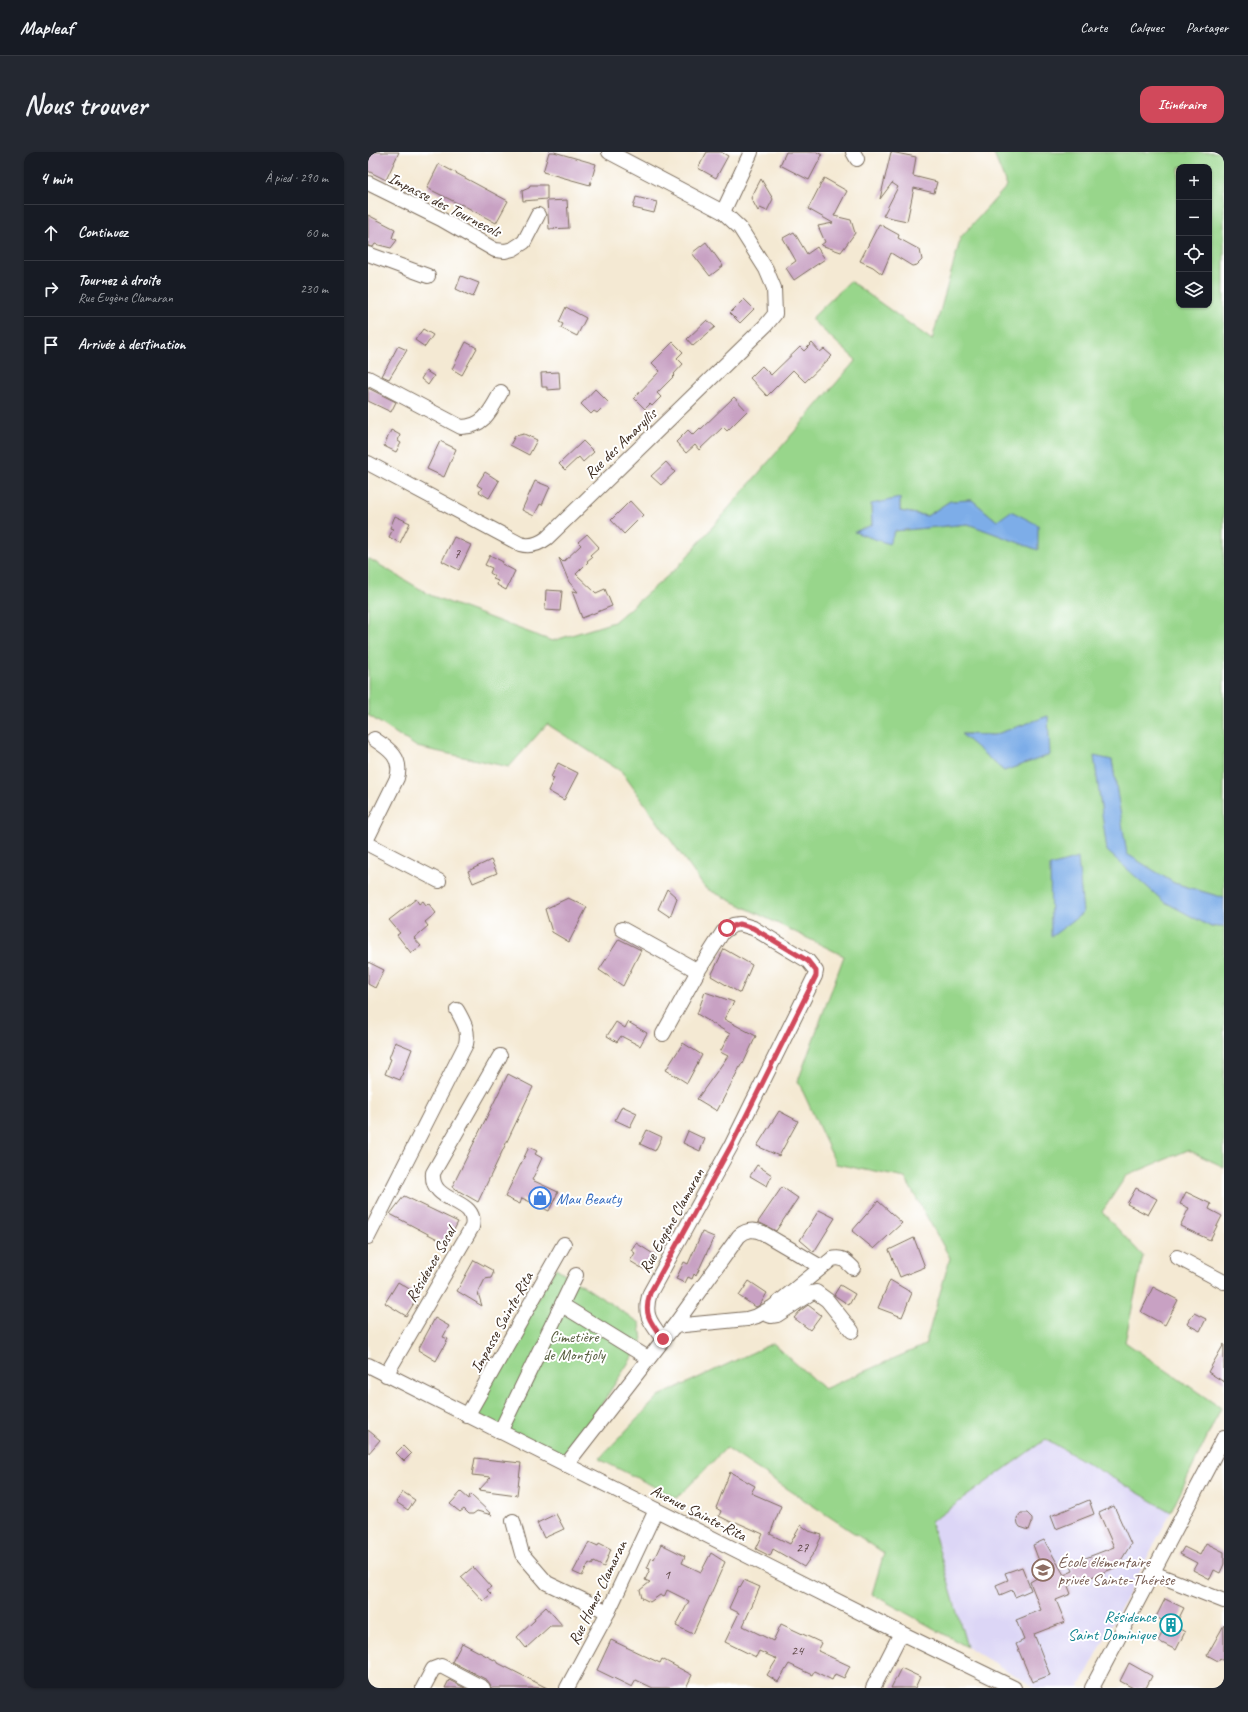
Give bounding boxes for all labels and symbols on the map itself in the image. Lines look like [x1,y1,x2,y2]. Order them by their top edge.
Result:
street label: Impasse des Tournesols [385,168,506,243]
street label: Rue des Amaryllis [580,403,662,483]
house number: 7 [454,545,461,562]
route start [718,919,736,937]
street label: Rue Eugène Clamaran [635,1164,709,1276]
shop icon: Mau Beauty [527,1185,553,1211]
place label: Mau Beauty [556,1189,623,1209]
street label: Résidence Sosal [401,1220,462,1306]
street label: Impasse Sainte-Rita [466,1267,539,1376]
park label: Cimetière de Montjoly [543,1327,607,1365]
route end [654,1330,672,1348]
street label: Avenue Sainte-Rita [647,1480,751,1546]
street label: Rue Homer Clamaran [564,1536,632,1648]
house number: 27 [796,1539,809,1556]
place label: École élémentaire privée Sainte-Thérèse [1058,1552,1176,1590]
school or university icon: École élémentaire privée Sainte-Thérèse [1030,1557,1056,1583]
house number: 1 [664,1566,671,1583]
place label: Résidence Saint Dominique [1068,1607,1158,1645]
building icon: Résidence Saint Dominique [1158,1612,1184,1638]
house number: 24 [791,1642,805,1659]

